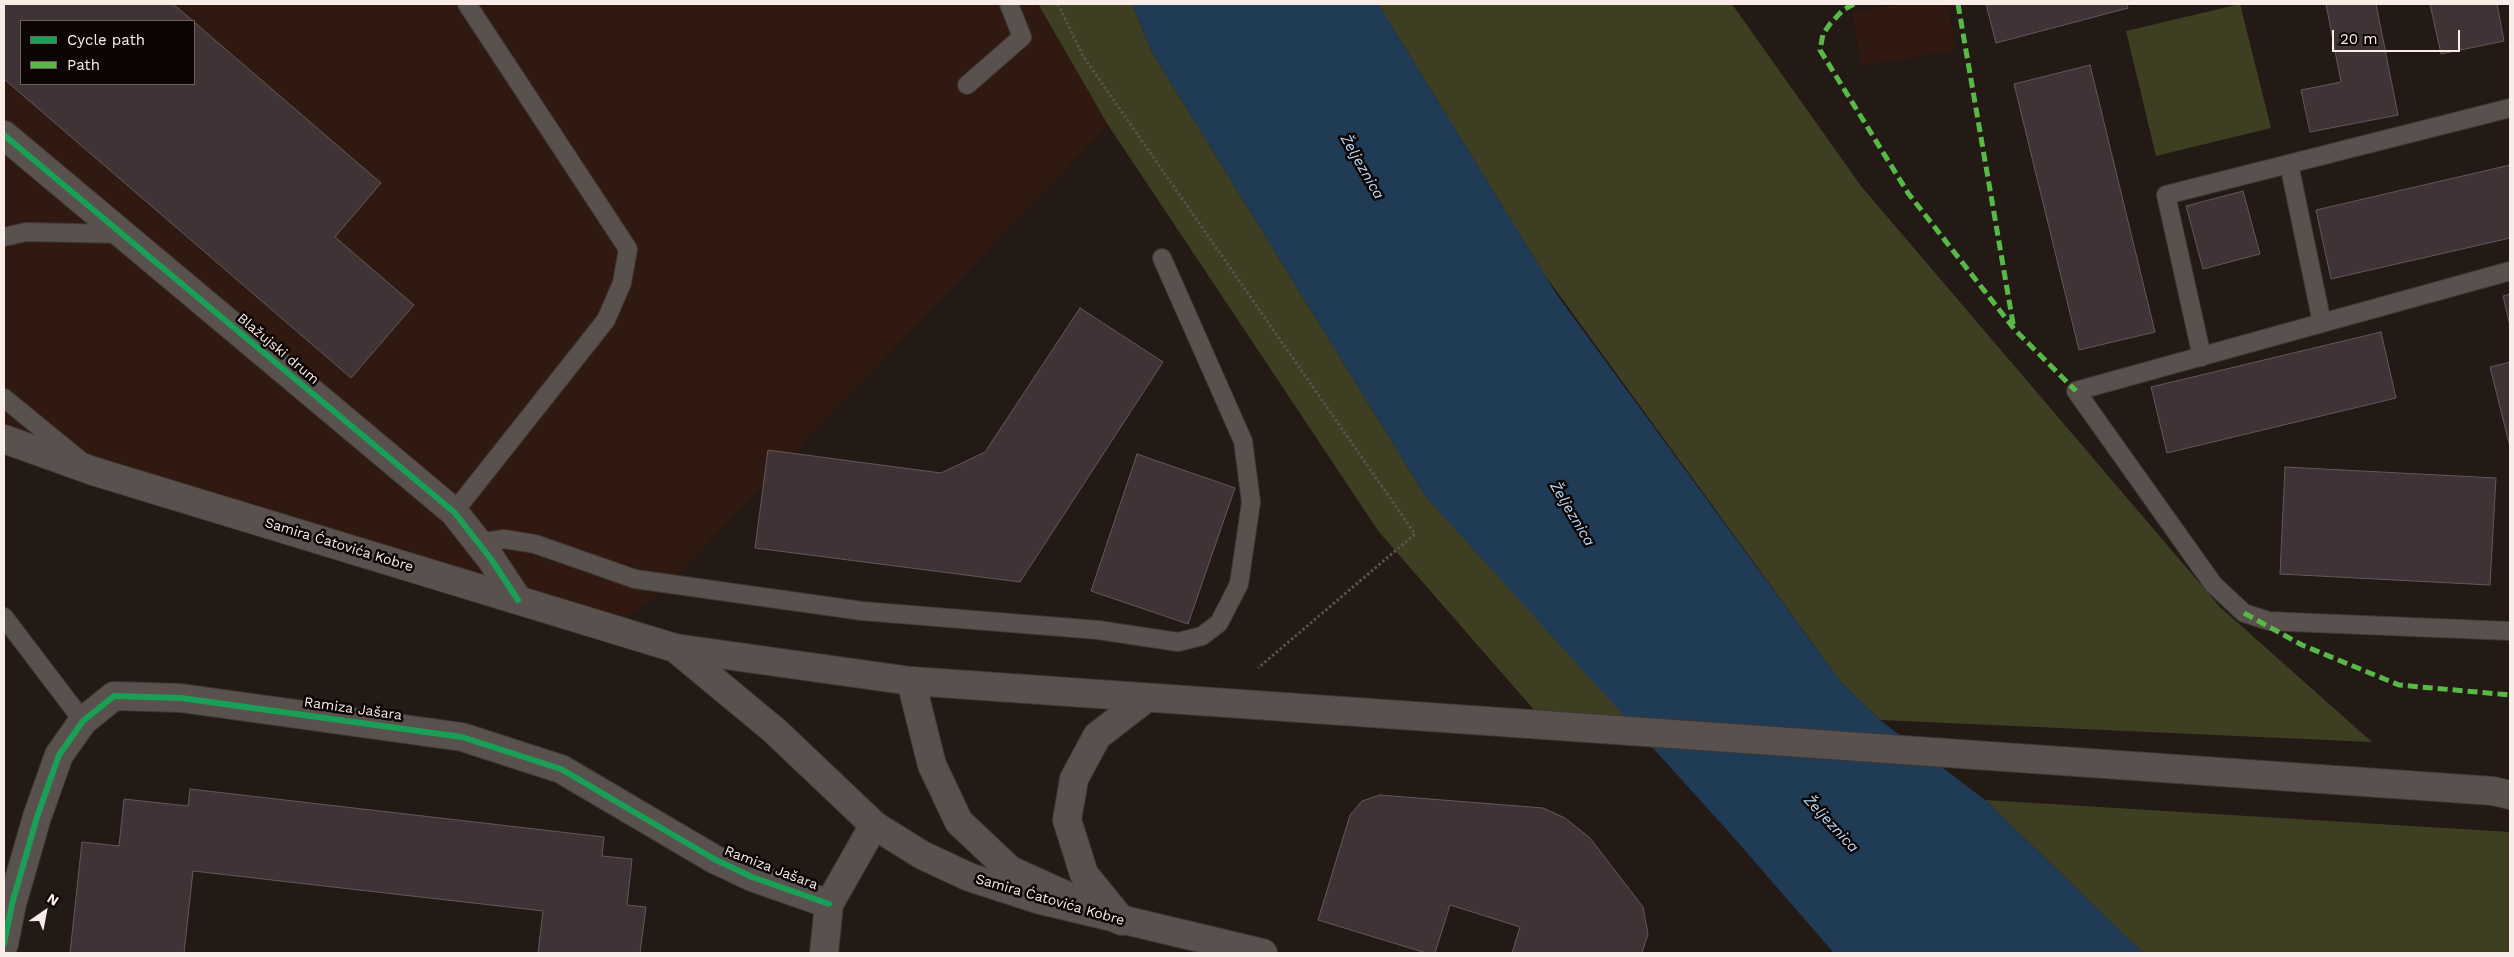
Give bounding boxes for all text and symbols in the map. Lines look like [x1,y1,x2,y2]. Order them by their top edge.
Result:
legend [20,20,195,85]
scale bar [2334,20,2462,52]
text: 20 m [2340,30,2378,48]
text: Cycle path [67,31,145,49]
text: Path [67,56,100,74]
water label: Željeznica [1336,131,1388,203]
street label: Blažujski drum [234,310,322,388]
water label: Željeznica [1546,479,1598,549]
street label: Samira Ćatovića Kobre [263,514,415,576]
street label: Ramiza Jašara [303,694,403,724]
water label: Željeznica [1800,792,1862,856]
street label: Ramiza Jašara [722,842,820,894]
street label: Samira Ćatovića Kobre [973,871,1127,929]
north arrow [20,887,70,937]
text: N [44,890,62,909]

